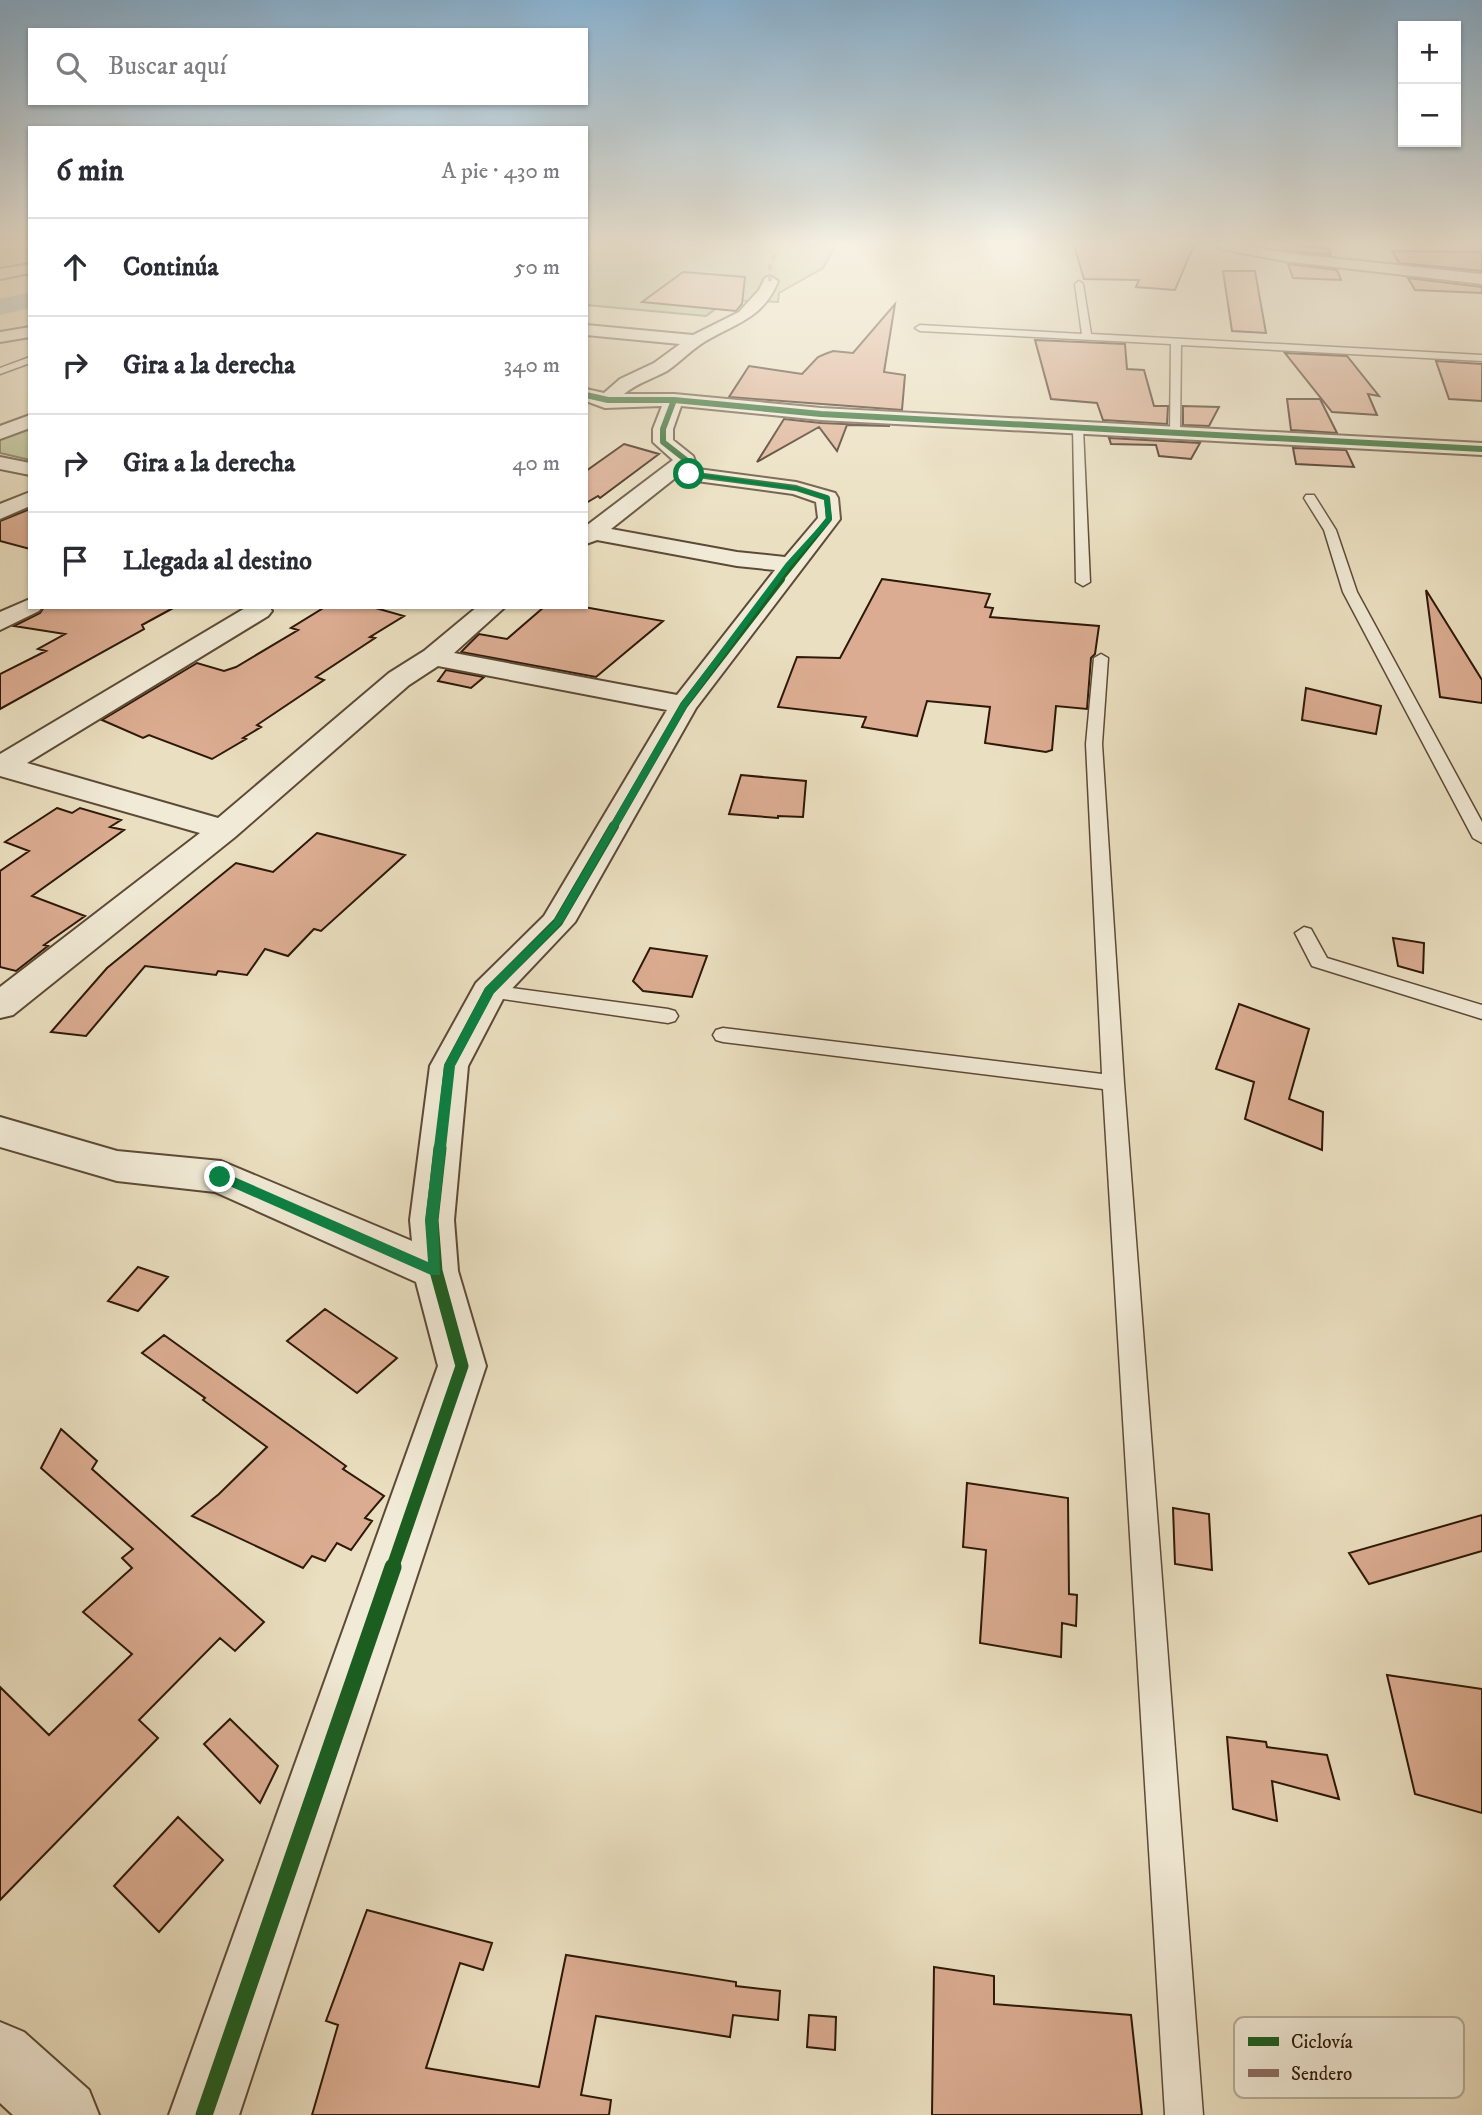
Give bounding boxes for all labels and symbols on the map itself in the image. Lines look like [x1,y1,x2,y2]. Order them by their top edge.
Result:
route start [673,458,704,489]
route end [204,1161,235,1192]
legend [1234,2017,1464,2098]
text: Ciclovía [1291,2031,1353,2054]
text: Sendero [1291,2063,1352,2086]

